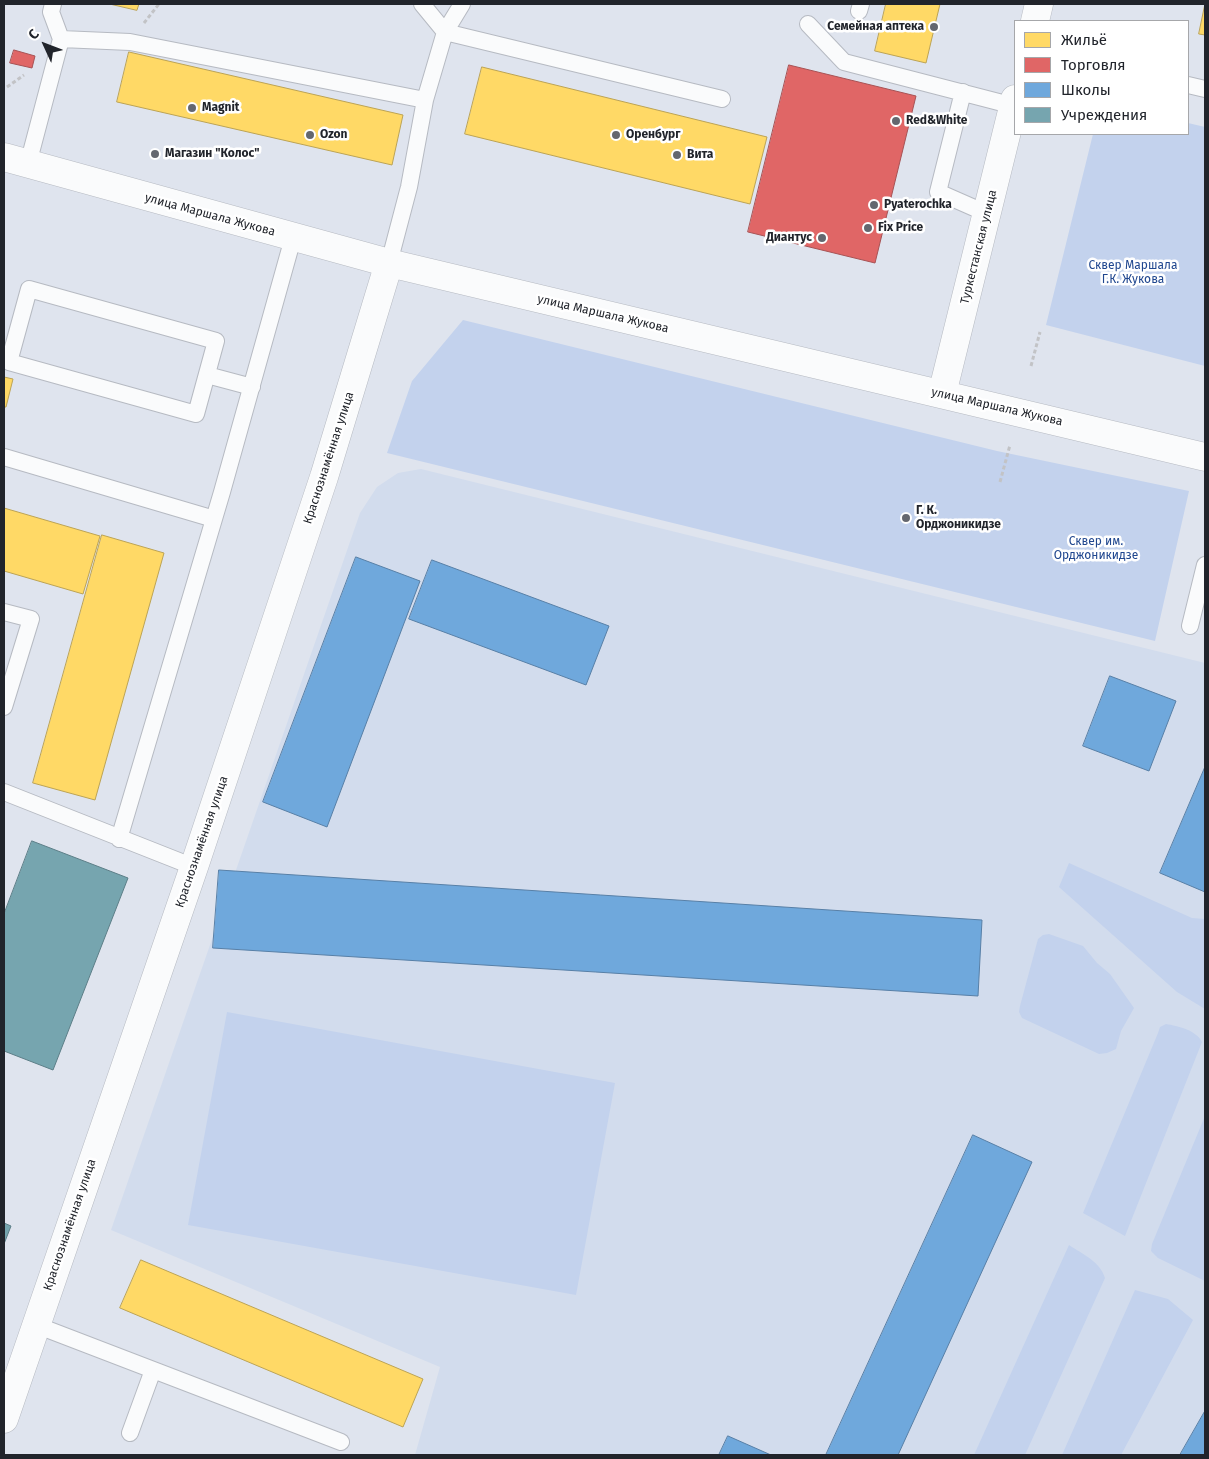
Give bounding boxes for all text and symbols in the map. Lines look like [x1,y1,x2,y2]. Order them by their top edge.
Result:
north arrow [20,20,70,70]
place label: Семейная аптека [827,20,924,34]
legend [1014,20,1189,135]
marker: Семейная аптека [928,21,940,33]
text: С [25,26,43,43]
text: Жильё [1061,31,1107,49]
text: Торговля [1061,56,1126,74]
text: Школы [1061,81,1111,99]
place label: Magnit [202,101,239,115]
marker: Magnit [186,102,198,114]
text: Учреждения [1061,106,1147,124]
place label: Red&White [906,114,967,128]
marker: Red&White [890,115,902,127]
place label: Ozon [320,128,348,142]
place label: Оренбург [626,128,680,142]
marker: Ozon [304,129,316,141]
marker: Оренбург [610,129,622,141]
place label: Магазин "Колос" [165,147,260,161]
marker: Магазин "Колос" [149,148,161,160]
place label: Вита [687,148,713,162]
marker: Вита [671,149,683,161]
street label: Туркестанская улица [958,188,1000,306]
street label: улица Маршала Жукова [143,191,277,239]
place label: Pyaterochka [884,198,952,212]
marker: Pyaterochka [868,199,880,211]
place label: Fix Price [878,221,923,235]
marker: Fix Price [862,222,874,234]
place label: Диантус [766,231,812,245]
marker: Диантус [816,232,828,244]
park label: Сквер Маршала Г.К. Жукова [1089,259,1177,287]
street label: улица Маршала Жукова [536,292,670,336]
street label: улица Маршала Жукова [930,385,1064,429]
street label: Краснознамённая улица [301,390,357,526]
place label: Г. К. Орджоникидзе [916,504,1001,532]
marker: Г. К. Орджоникидзе [900,512,912,524]
park label: Сквер им. Орджоникидзе [1054,535,1138,563]
street label: Краснознамённая улица [173,774,231,910]
street label: Краснознамённая улица [41,1157,99,1293]

